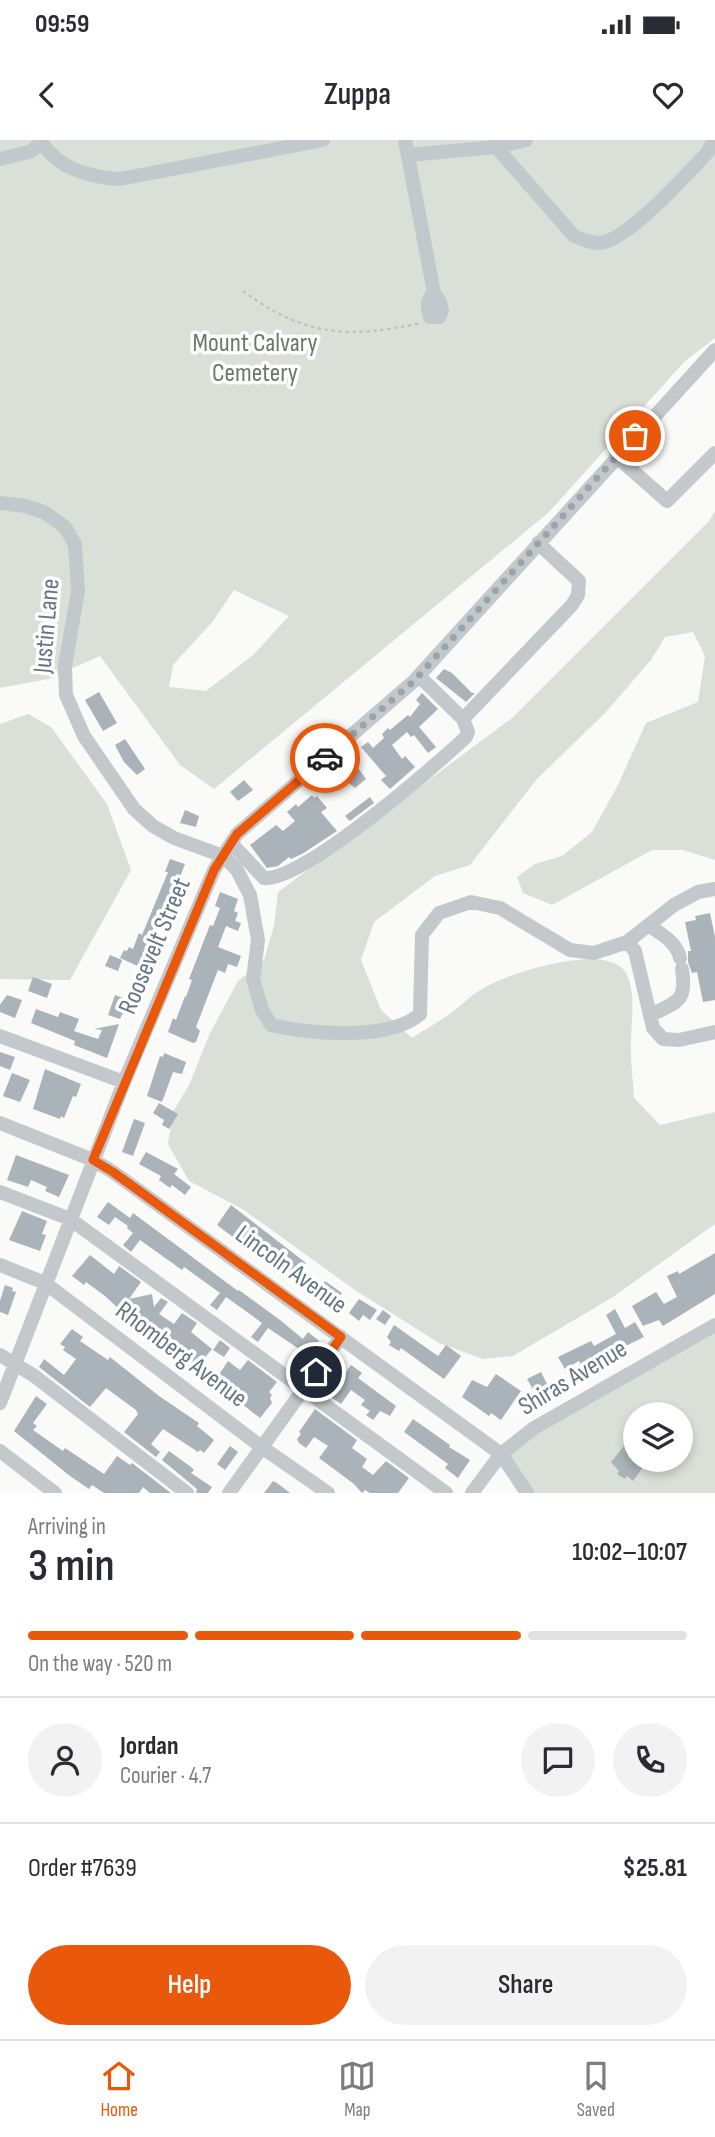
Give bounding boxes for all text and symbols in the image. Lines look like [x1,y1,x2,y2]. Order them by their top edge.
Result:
text: 09:59 [35,9,89,40]
text: Zuppa [324,75,391,114]
icon: back [28,76,66,114]
icon: heart [649,76,687,114]
park label: Mount Calvary Cemetery [193,328,317,389]
pin [605,406,665,466]
icon: bag [616,417,654,455]
street label: Justin Lane [27,577,67,676]
courier [290,723,360,793]
icon: car [306,739,344,777]
street label: Roosevelt Street [112,873,198,1019]
street label: Lincoln Avenue [229,1219,353,1321]
street label: Rhomberg Avenue [109,1295,253,1415]
street label: Shiras Avenue [513,1334,633,1422]
pin [286,1342,346,1402]
icon: home [297,1353,335,1391]
map controls [623,1402,693,1472]
button: layers [623,1402,693,1472]
text: Arriving in [28,1513,106,1541]
text: 10:02–10:07 [572,1537,687,1568]
text: 3 min [28,1539,115,1594]
text: On the way · 520 m [28,1650,172,1678]
button: person [28,1723,102,1797]
button: chat [521,1723,595,1797]
button: phone [613,1723,687,1797]
text: Jordan [120,1731,178,1762]
text: Courier · 4.7 [120,1762,211,1790]
text: Order #7639 [28,1853,137,1884]
text: $25.81 [623,1853,687,1884]
button: Help [28,1945,351,2025]
button: Share [365,1945,687,2025]
tab: Home [100,2057,138,2122]
tab: Map [338,2057,376,2122]
tab: Saved [577,2057,615,2122]

